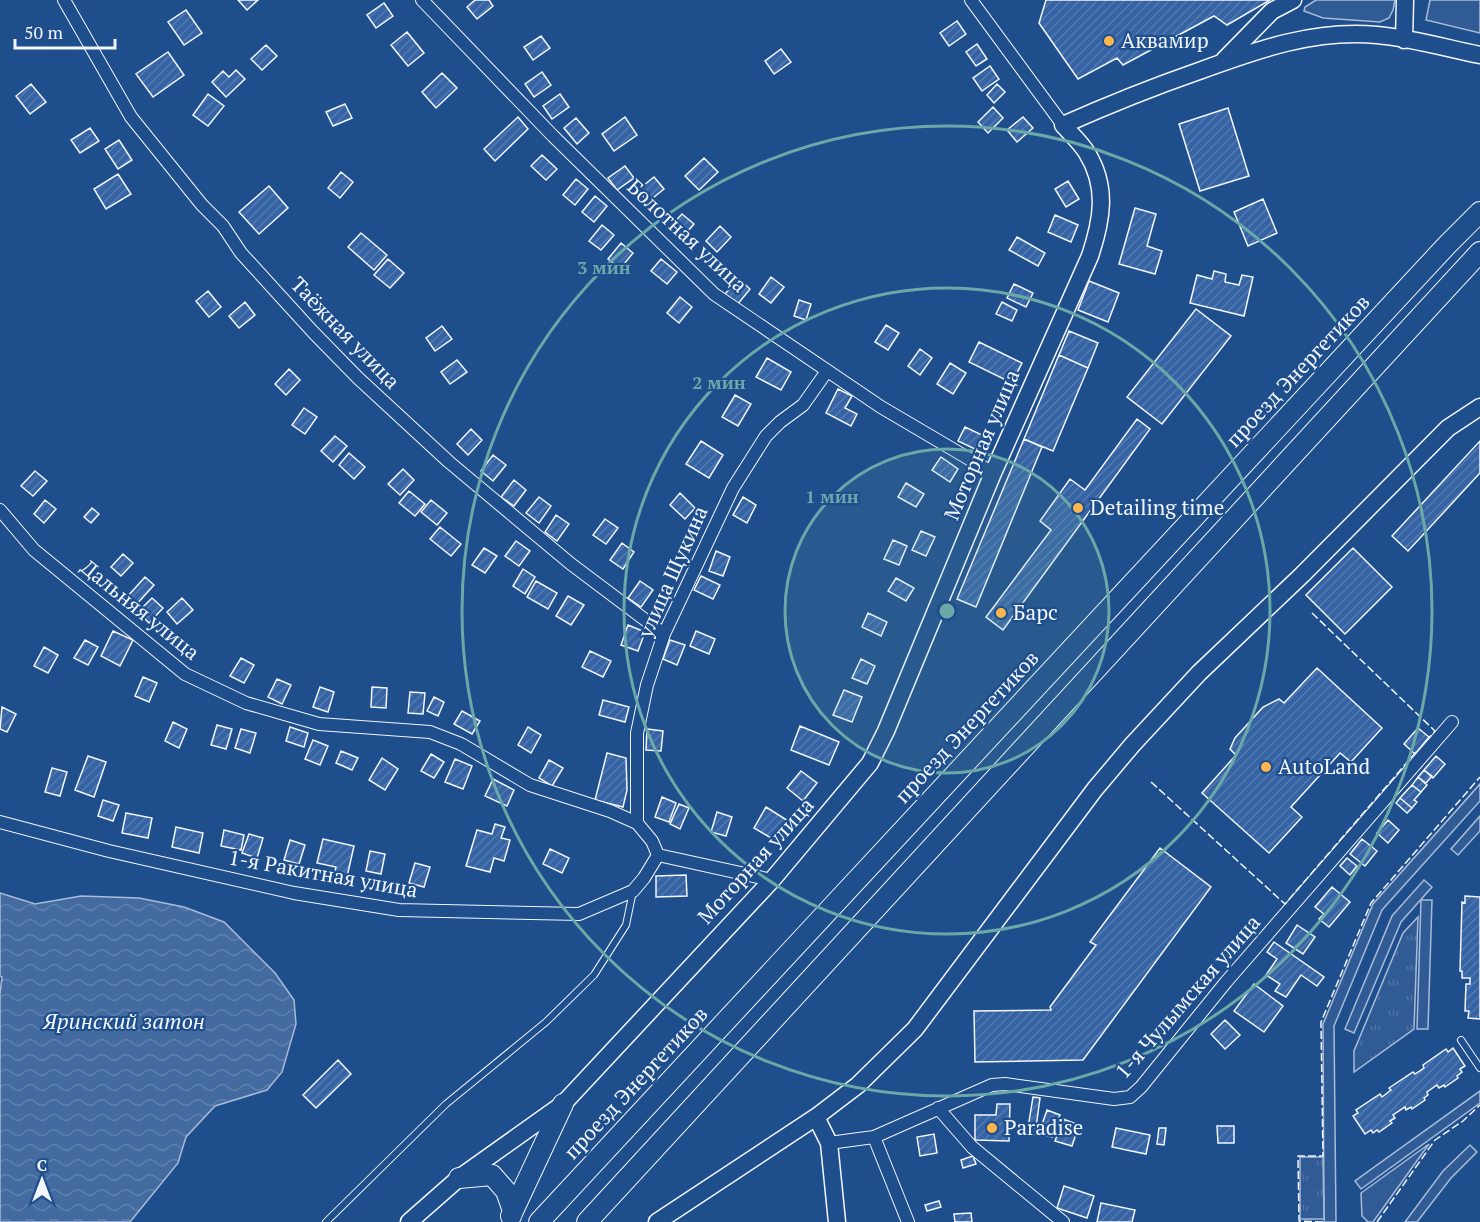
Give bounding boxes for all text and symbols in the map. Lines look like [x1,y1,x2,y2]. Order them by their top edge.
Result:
scale bar [15,12,116,50]
text: 50 m [24,20,64,44]
place label: Аквамир [1121,26,1209,54]
marker: Аквамир [1102,34,1116,48]
street label: Болотная улица [622,172,754,298]
text: 3 мин [577,255,631,279]
street label: Таёжная улица [285,270,407,395]
street label: проезд Энергетиков [1219,288,1375,453]
street label: Моторная улица [937,365,1026,524]
text: 2 мин [692,370,746,394]
text: 1 мин [805,484,859,508]
place label: Detailing time [1090,493,1224,521]
street label: улица Щукина [630,501,714,643]
marker: Detailing time [1071,501,1085,515]
street label: Дальняя улица [75,553,206,666]
place label: Барс [1013,598,1058,626]
centre of rings [937,601,957,621]
marker: Барс [994,606,1008,620]
street label: проезд Энергетиков [888,644,1044,809]
place label: AutoLand [1278,752,1370,780]
marker: AutoLand [1259,760,1273,774]
street label: Моторная улица [691,791,820,929]
street label: 1-я Ракитная улица [226,843,420,904]
street label: 1-я Чулымская улица [1108,908,1266,1084]
street label: проезд Энергетиков [557,1000,713,1165]
water label: Яринский затон [41,1006,205,1035]
place label: Paradise [1004,1113,1083,1141]
marker: Paradise [985,1121,999,1135]
north arrow [12,1150,72,1210]
text: С [37,1154,47,1176]

